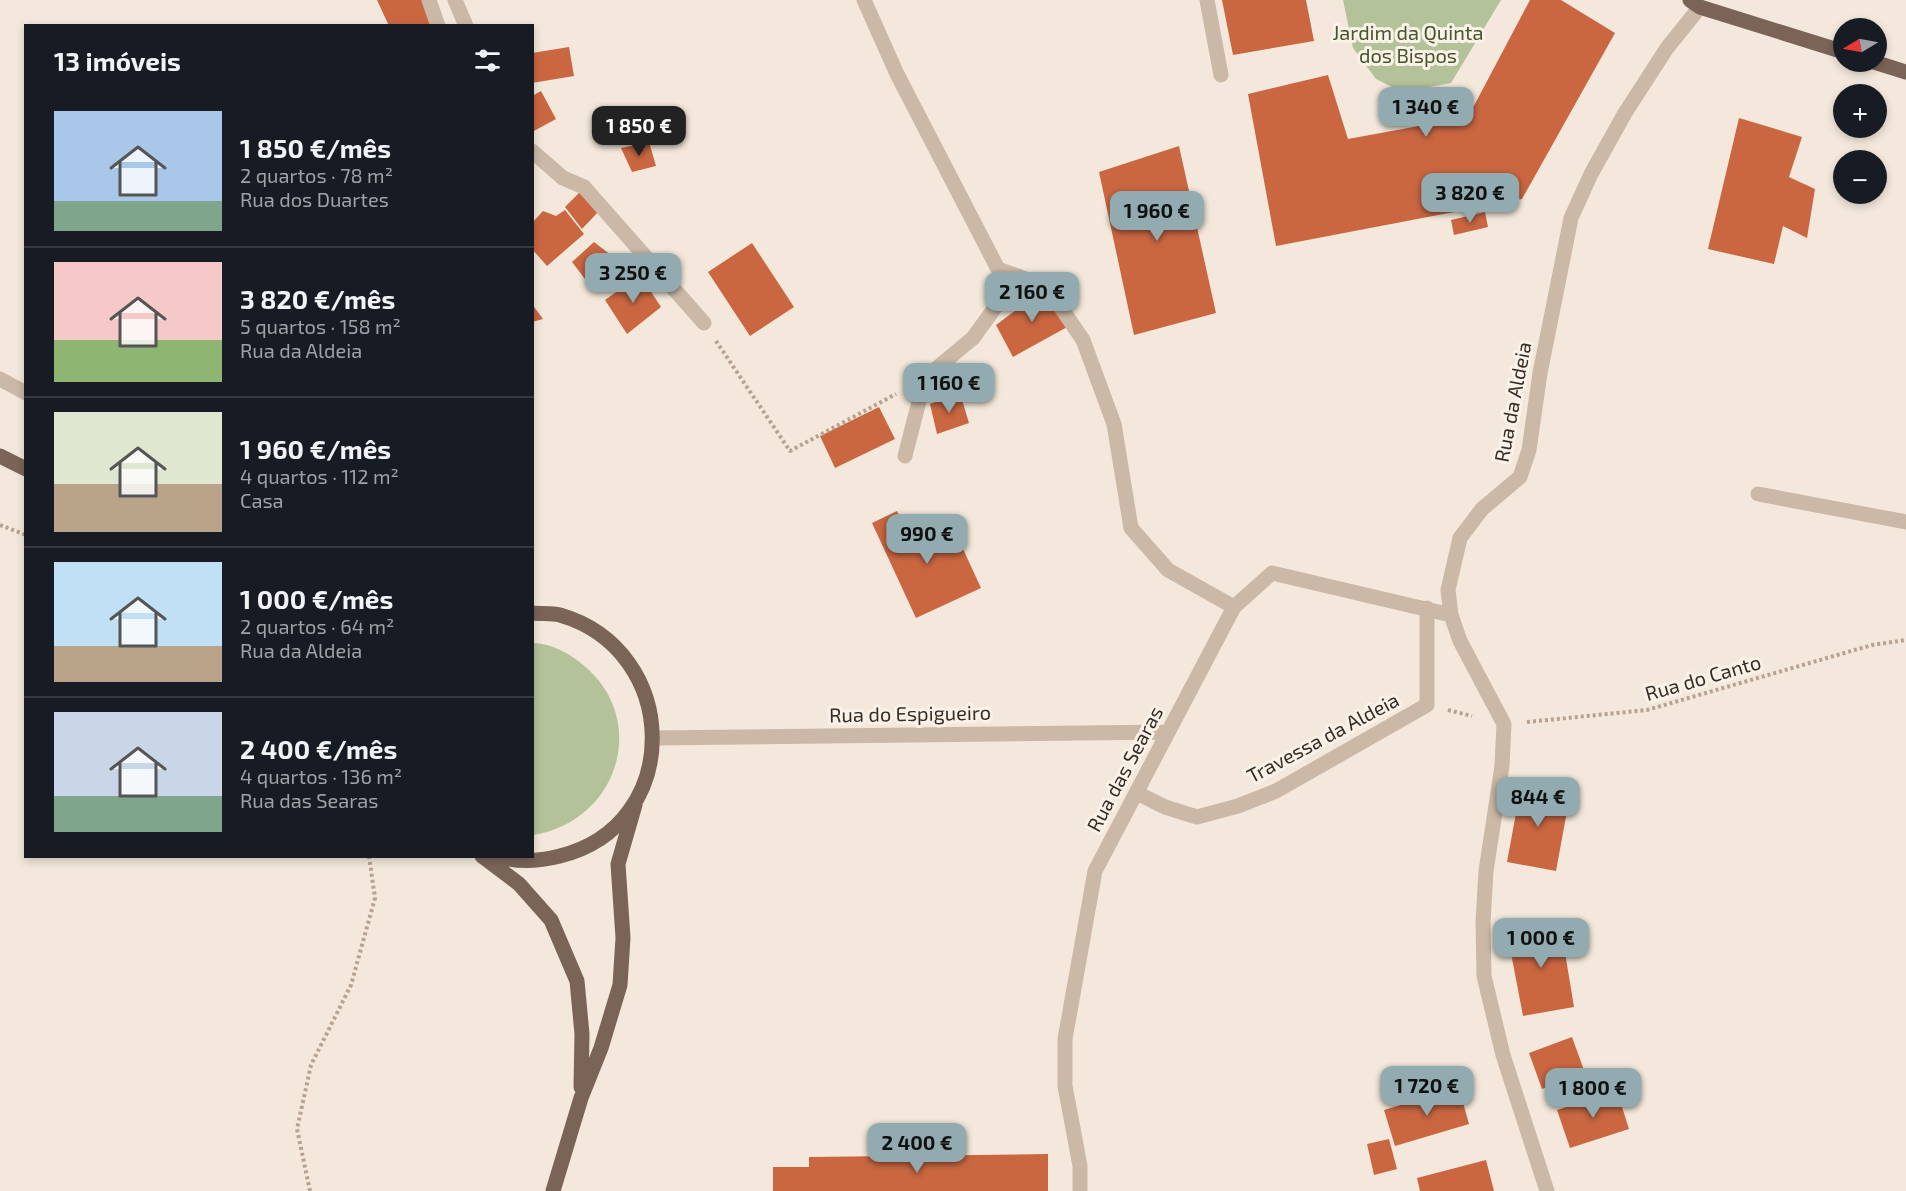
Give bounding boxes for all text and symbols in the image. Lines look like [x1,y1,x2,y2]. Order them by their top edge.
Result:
north arrow [1833,18,1887,72]
map controls [1833,18,1887,204]
park label: Jardim da Quinta dos Bispos [1333,20,1483,67]
icon: filters [471,44,504,77]
text: 13 imóveis [54,45,181,76]
button: + [1833,84,1887,138]
pin: 1 340 € [1371,87,1481,138]
text: 1 340 € [1393,94,1459,118]
pin: 1 850 € [584,106,694,157]
text: 1 850 € [606,113,672,137]
text: 1 850 €/mês [240,132,391,163]
icon: home [102,135,174,207]
button: − [1833,150,1887,204]
text: 2 quartos · 78 m² [240,163,393,187]
pin: 3 820 € [1415,173,1525,224]
text: 3 820 € [1435,180,1505,204]
text: Rua dos Duartes [240,187,389,211]
pin: 1 960 € [1102,191,1212,242]
text: 1 960 € [1124,198,1190,222]
pin: 3 250 € [578,253,688,304]
text: 3 250 € [599,260,667,284]
pin: 2 160 € [977,272,1087,323]
text: 2 160 € [999,279,1065,303]
text: 3 820 €/mês [240,283,395,314]
icon: home [102,286,174,358]
text: 5 quartos · 158 m² [240,314,401,338]
text: Rua da Aldeia [240,338,362,362]
street label: Rua da Aldeia [1489,340,1535,464]
pin: 1 160 € [894,363,1004,414]
text: 1 160 € [917,370,981,394]
text: 1 960 €/mês [240,433,391,464]
icon: home [102,436,174,508]
text: 4 quartos · 112 m² [240,464,399,488]
text: Casa [240,488,284,512]
pin: 990 € [885,514,969,565]
text: 990 € [900,521,954,545]
text: 1 000 €/mês [240,583,393,614]
icon: home [102,586,174,658]
text: 2 quartos · 64 m² [240,614,394,638]
text: Rua da Aldeia [240,638,362,662]
street label: Rua do Canto [1642,649,1763,705]
street label: Travessa da Aldeia [1242,687,1403,787]
street label: Rua do Espigueiro [829,700,991,726]
street label: Rua das Searas [1081,702,1167,835]
text: 2 400 €/mês [240,733,397,764]
icon: home [102,736,174,808]
text: 4 quartos · 136 m² [240,764,402,788]
pin: 844 € [1496,777,1580,828]
text: 844 € [1510,784,1566,808]
text: Rua das Searas [240,788,378,812]
pin: 1 000 € [1486,918,1596,969]
text: 1 000 € [1507,925,1575,949]
pin: 1 720 € [1372,1066,1482,1117]
pin: 1 800 € [1538,1068,1648,1119]
text: 1 720 € [1395,1073,1459,1097]
text: 1 800 € [1559,1075,1627,1099]
pin: 2 400 € [862,1123,972,1174]
text: 2 400 € [881,1130,953,1154]

